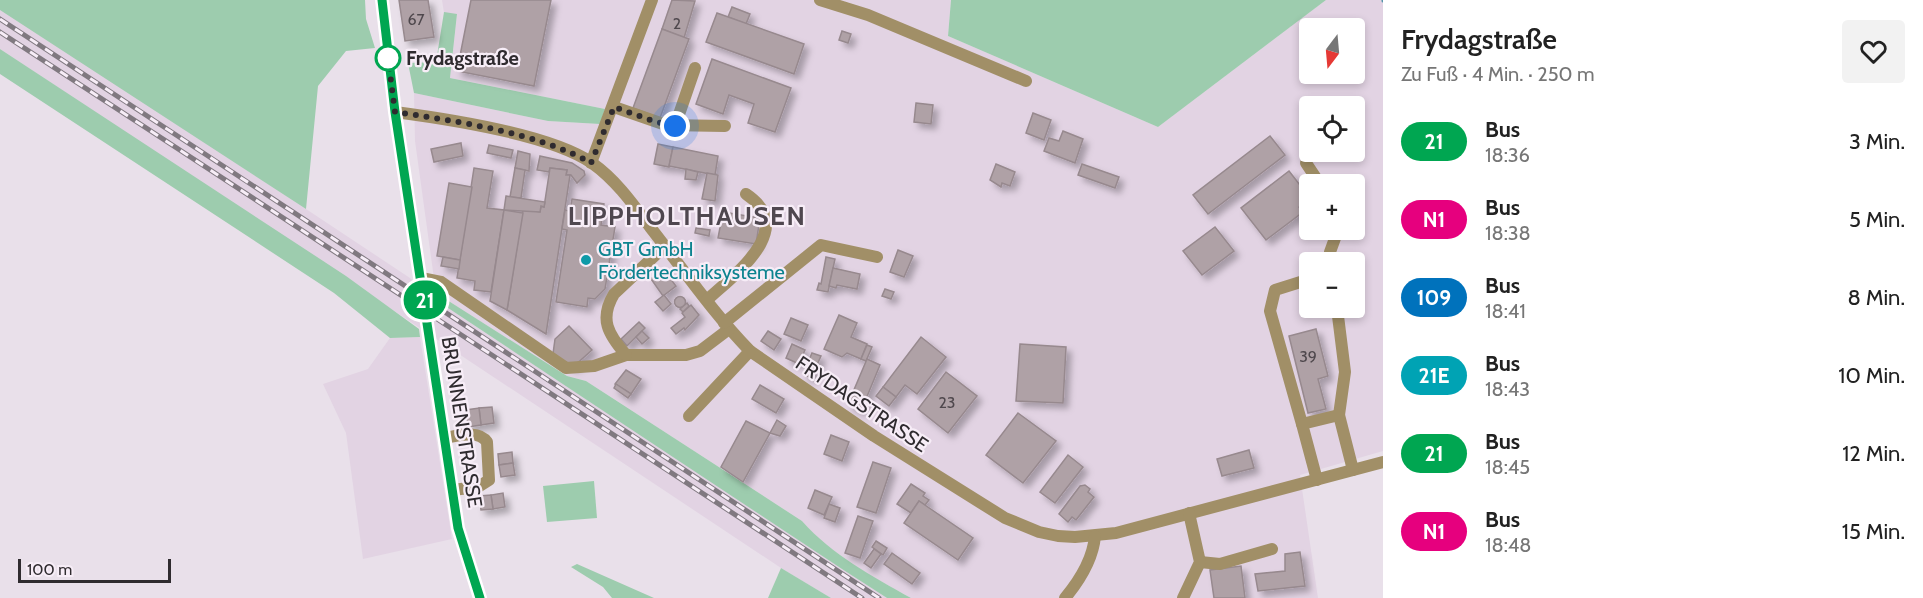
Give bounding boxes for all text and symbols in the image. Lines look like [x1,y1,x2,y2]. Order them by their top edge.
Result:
house number: 67 [407,10,425,29]
house number: 2 [673,14,681,33]
north arrow [1299,18,1365,84]
map controls [1299,18,1365,318]
button: heart [1842,20,1905,83]
text: Frydagstraße [1401,22,1557,56]
marker: Frydagstraße [375,45,401,71]
place label: Frydagstraße [406,46,519,70]
text: Zu Fuß · 4 Min. · 250 m [1401,62,1595,86]
button: locate [1299,96,1365,162]
your location [660,111,690,141]
text: Bus [1485,116,1520,143]
text: 3 Min. [1849,128,1905,155]
text: 21 [1425,129,1443,154]
text: 18:36 [1485,143,1530,167]
button: + [1299,174,1365,240]
text: Bus [1485,194,1520,221]
district label: LIPPHOLTHAUSEN [568,200,806,232]
text: 5 Min. [1849,206,1905,233]
text: N1 [1423,207,1445,232]
text: 18:38 [1485,221,1531,245]
place label: GBT GmbH Fördertechniksysteme [598,237,785,284]
button: − [1299,252,1365,318]
marker: GBT GmbH Fördertechniksysteme [579,253,593,267]
text: Bus [1485,272,1520,299]
line badge: 21 [398,280,452,320]
text: 8 Min. [1848,284,1905,311]
text: 109 [1417,285,1451,310]
text: 21 [416,288,434,313]
text: 18:41 [1485,299,1526,323]
street label: BRUNNENSTRASSE [437,335,487,509]
house number: 39 [1299,347,1317,366]
text: Bus [1485,350,1520,377]
street label: FRYDAGSTRASSE [791,351,933,457]
text: 10 Min. [1838,362,1905,389]
text: 21E [1419,363,1449,388]
text: 18:43 [1485,377,1530,401]
house number: 23 [938,393,956,412]
text: Bus [1485,428,1520,455]
text: 12 Min. [1842,440,1905,467]
text: 21 [1425,441,1443,466]
text: 18:45 [1485,455,1530,479]
text: Bus [1485,506,1520,533]
text: 15 Min. [1842,518,1905,545]
text: N1 [1423,519,1445,544]
text: 18:48 [1485,533,1531,557]
scale bar [18,556,171,584]
text: 100 m [27,560,72,579]

